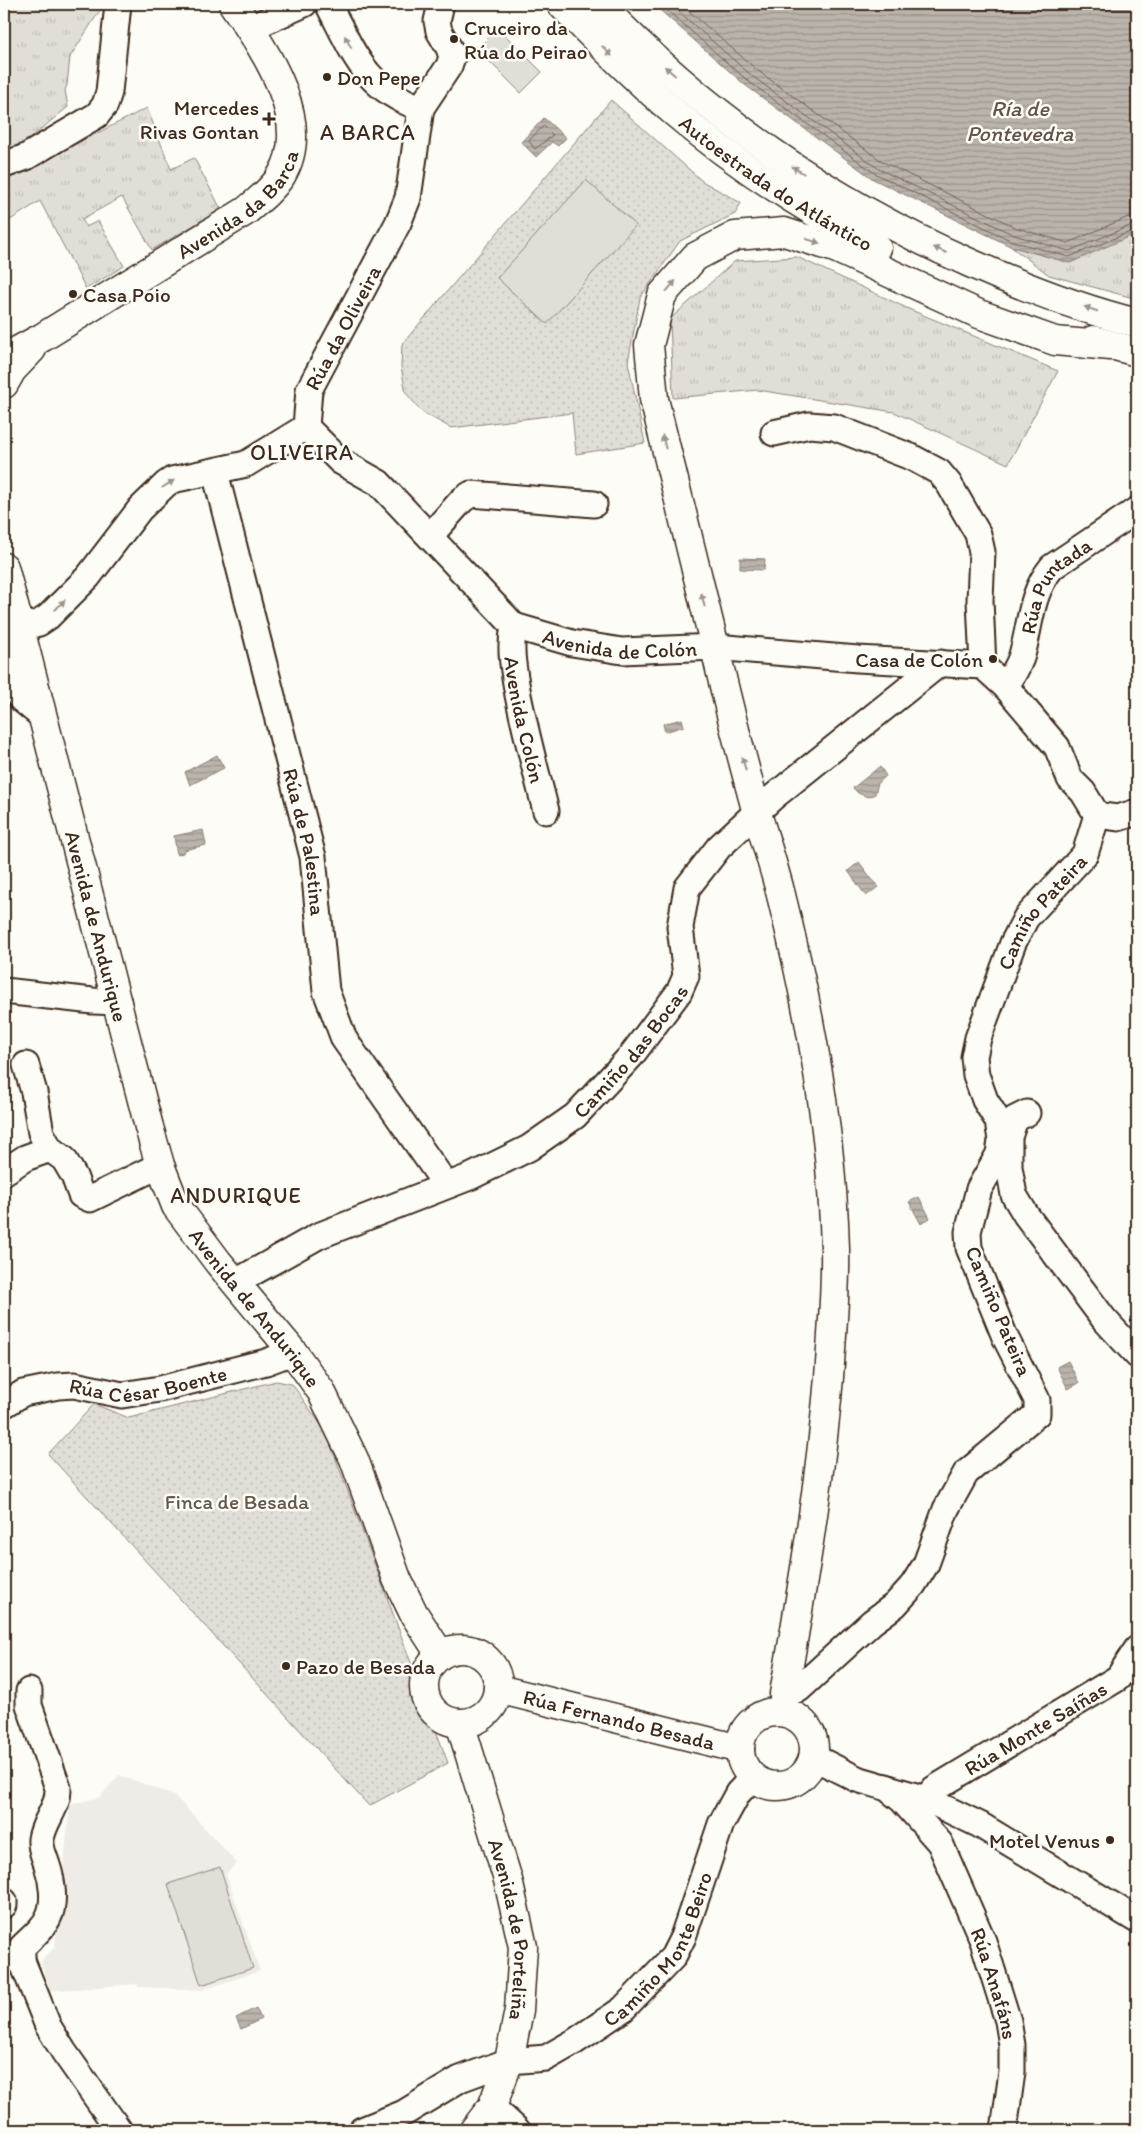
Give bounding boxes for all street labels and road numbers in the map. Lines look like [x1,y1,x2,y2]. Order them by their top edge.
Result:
street label: Autoestrada do Atlántico [675,110,877,256]
street label: Avenida da Barca [172,147,303,264]
street label: Rúa da Oliveira [299,261,386,394]
street label: Rúa Puntada [1015,532,1096,636]
street label: Avenida de Colón [540,623,698,664]
street label: Avenida Colón [500,655,551,785]
street label: Rúa de Palestina [278,765,331,917]
street label: Avenida de Andurique [60,828,134,1024]
street label: Camiño Pateira [992,848,1092,973]
street label: Camiño das Bocas [567,982,693,1123]
street label: Avenida de Andurique [184,1223,327,1392]
street label: Camiño Pateira [960,1242,1038,1380]
street label: Rúa César Boente [67,1360,229,1407]
street label: Rúa Monte Saíñas [959,1675,1111,1780]
street label: Rúa Fernando Besada [521,1683,718,1755]
street label: Avenida de Porteliña [484,1836,536,2023]
street label: Camiño Monte Beiro [598,1868,717,2031]
street label: Rúa Anafáns [966,1923,1023,2041]

